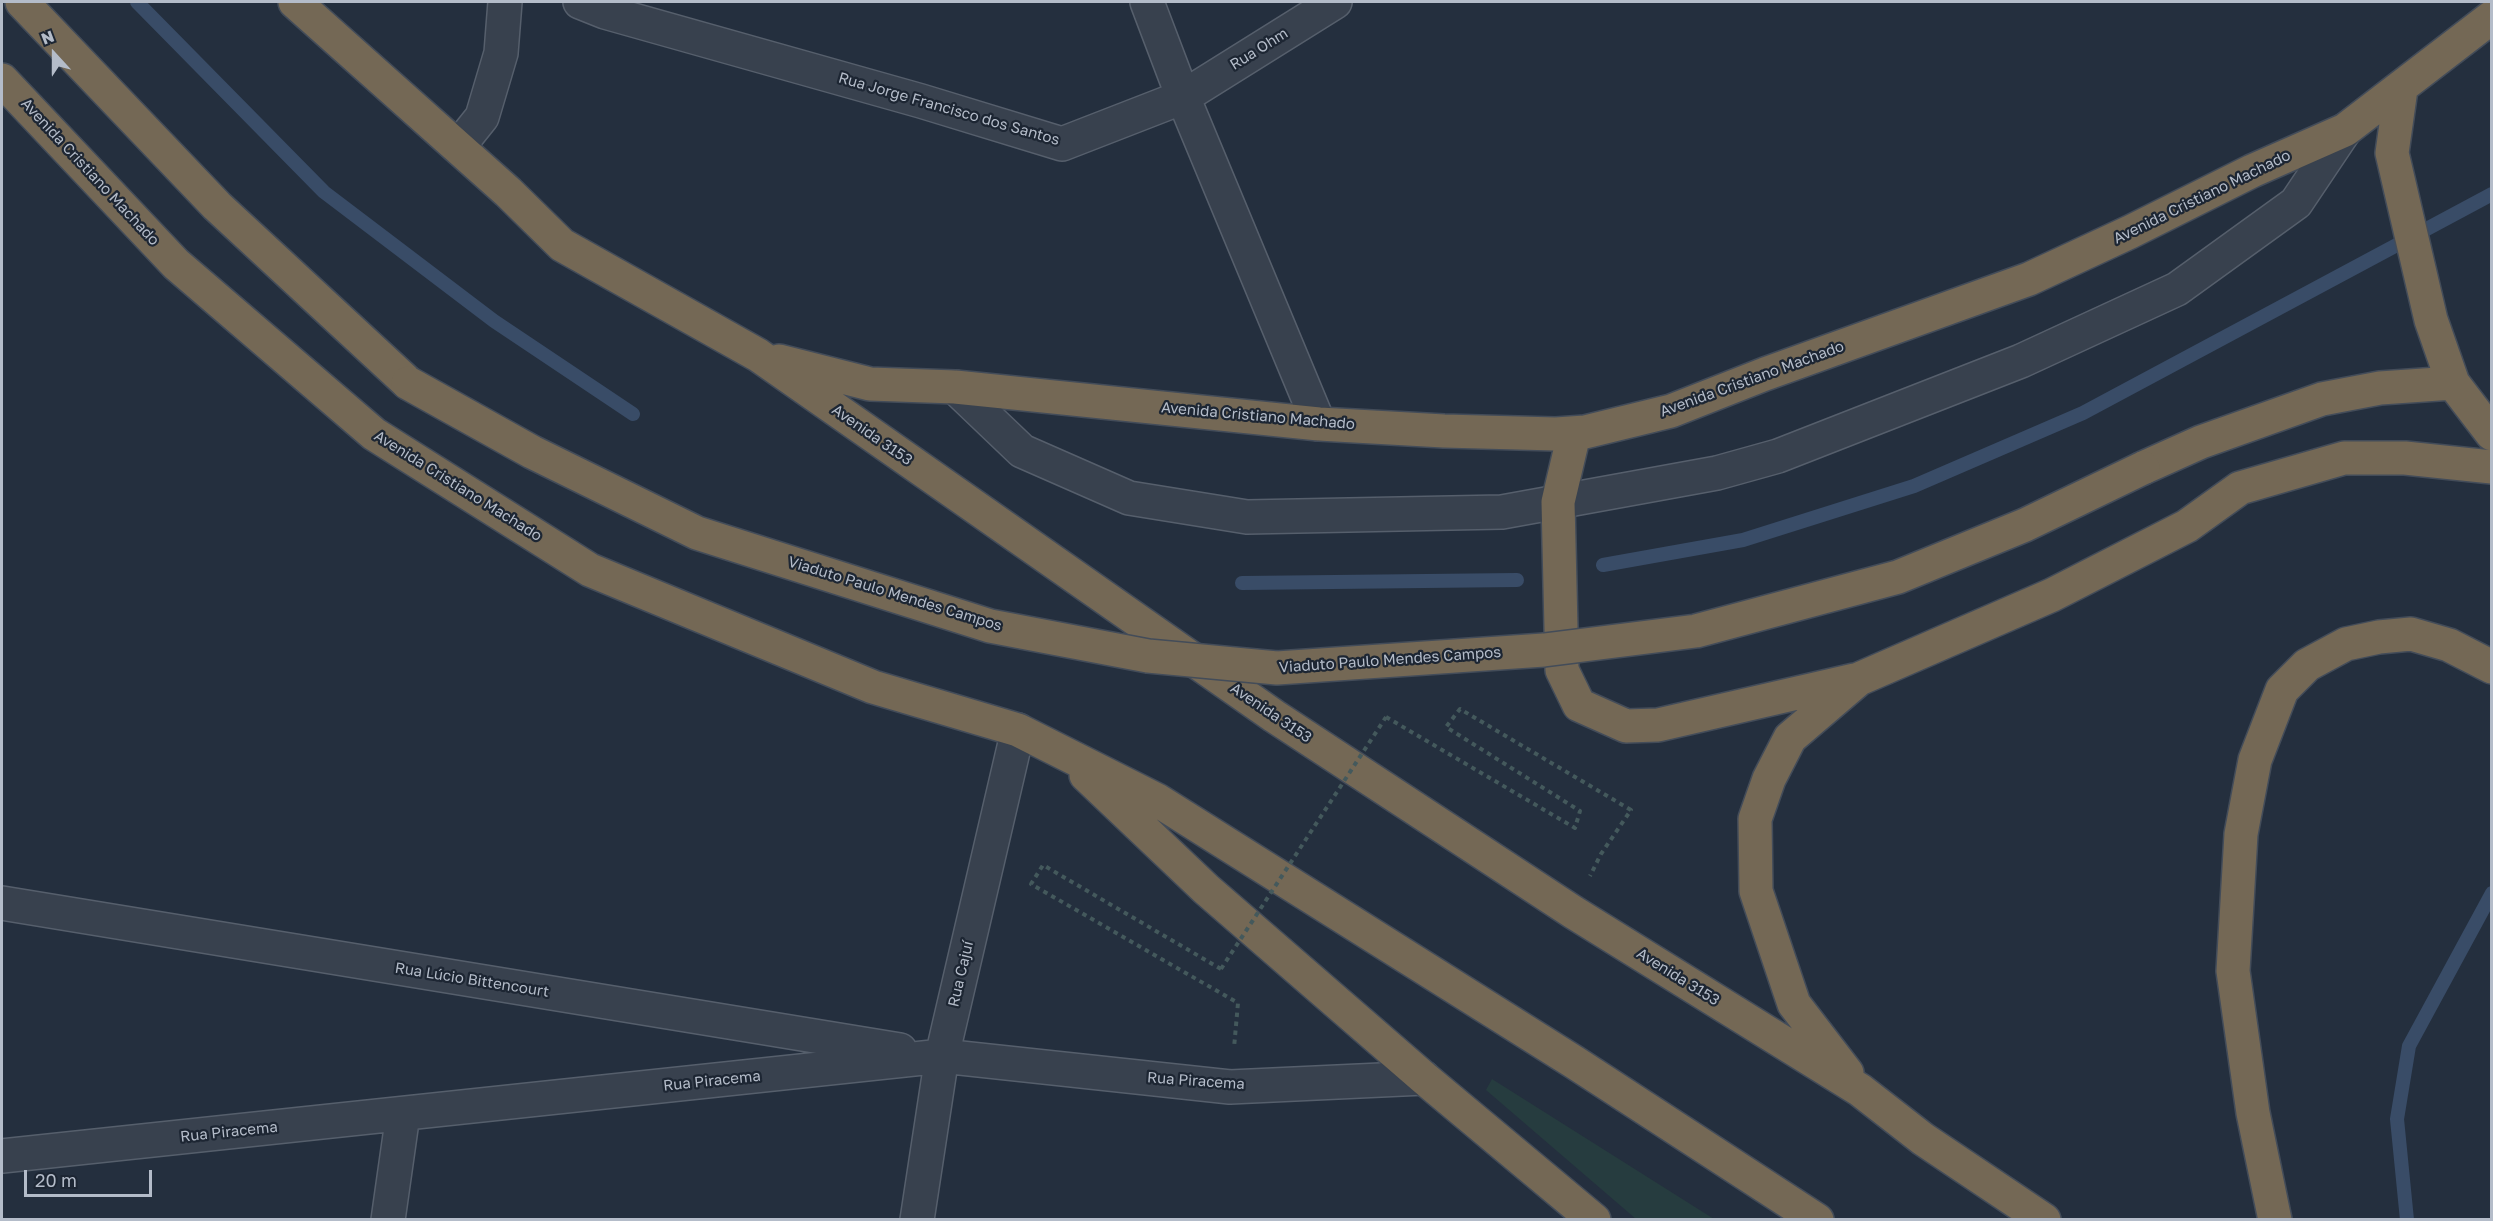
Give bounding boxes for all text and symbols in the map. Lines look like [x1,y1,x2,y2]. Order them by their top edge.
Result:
north arrow [24,24,84,84]
street label: Rua Ohm [1227,24,1291,74]
text: N [38,26,57,49]
street label: Rua Jorge Francisco dos Santos [836,69,1062,149]
street label: Avenida Cristiano Machado [17,95,163,249]
street label: Avenida Cristiano Machado [2111,146,2293,248]
street label: Avenida Cristiano Machado [1657,337,1847,421]
street label: Avenida Cristiano Machado [1160,399,1356,433]
street label: Avenida 3153 [828,401,916,469]
street label: Avenida Cristiano Machado [371,427,545,545]
street label: Viaduto Paulo Mendes Campos [786,553,1004,635]
street label: Viaduto Paulo Mendes Campos [1278,643,1502,677]
street label: Avenida 3153 [1227,679,1315,747]
street label: Rua Cajuí [945,939,977,1009]
street label: Avenida 3153 [1633,944,1723,1010]
street label: Rua Lúcio Bittencourt [394,959,550,1001]
street label: Rua Piracema [662,1067,762,1095]
street label: Rua Piracema [1147,1069,1245,1093]
street label: Rua Piracema [179,1118,279,1146]
scale bar [27,1158,154,1196]
text: 20 m [35,1169,77,1191]

